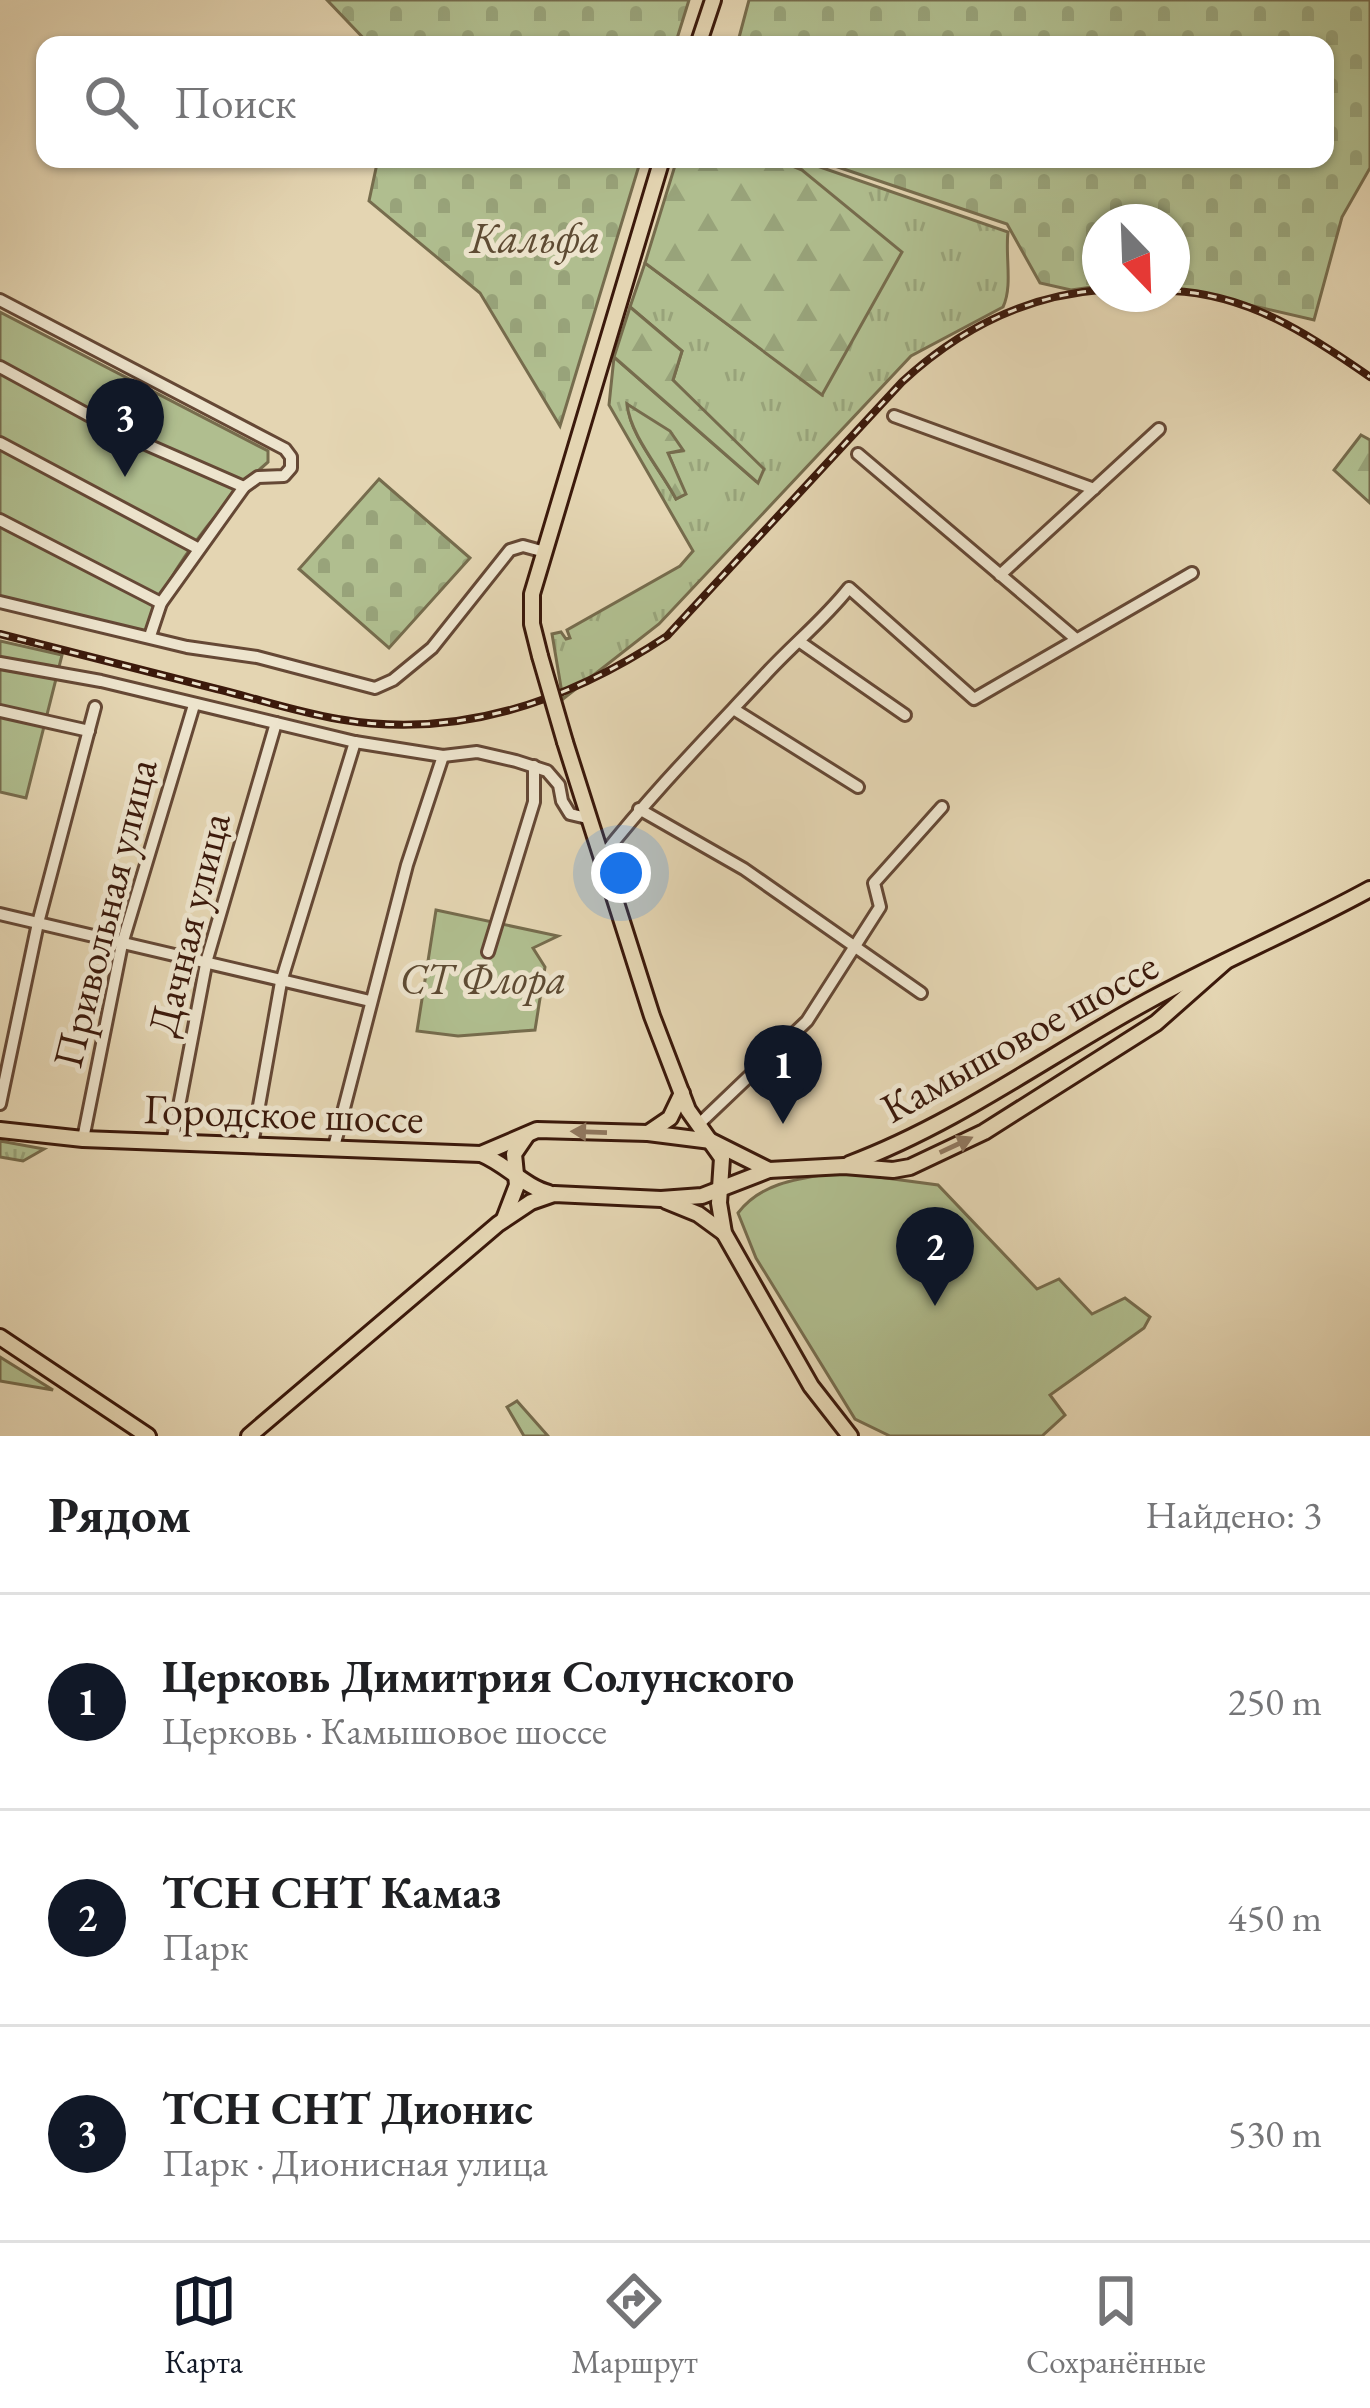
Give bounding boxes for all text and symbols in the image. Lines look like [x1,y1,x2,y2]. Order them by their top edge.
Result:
search box [36,36,1334,168]
icon: search [78,69,144,135]
text: Поиск [174,73,296,131]
north arrow [1082,204,1190,312]
park label: Кальфа [469,210,600,265]
pin: 3 [86,378,164,477]
street label: Привольная улица [39,753,170,1073]
street label: Дачная улица [134,807,243,1042]
your location [591,843,651,903]
street label: Камышовое шоссе [871,938,1167,1135]
park label: СТ Флора [399,951,567,1006]
pin: 1 [744,1025,822,1124]
street label: Городское шоссе [143,1081,425,1146]
one-way arrow [569,1122,607,1141]
one-way arrow [939,1135,974,1155]
pin: 2 [896,1207,974,1306]
text: Рядом [48,1481,191,1547]
text: Найдено: 3 [1145,1489,1322,1540]
text: Церковь Димитрия Солунского [162,1647,794,1705]
text: 1 [77,1676,97,1727]
text: 250 m [1228,1676,1322,1727]
text: Церковь · Камышовое шоссе [162,1705,607,1756]
text: ТСН СНТ Камаз [162,1863,501,1921]
text: 2 [77,1892,97,1943]
text: 450 m [1228,1892,1322,1943]
text: Парк [162,1921,249,1972]
text: ТСН СНТ Дионис [162,2079,533,2137]
text: 3 [77,2108,97,2159]
text: 530 m [1228,2108,1322,2159]
text: Парк · Дионисная улица [162,2137,548,2188]
tab: Карта [164,2268,243,2383]
tab: Маршрут [571,2268,698,2383]
tab: Сохранённые [1026,2268,1206,2383]

